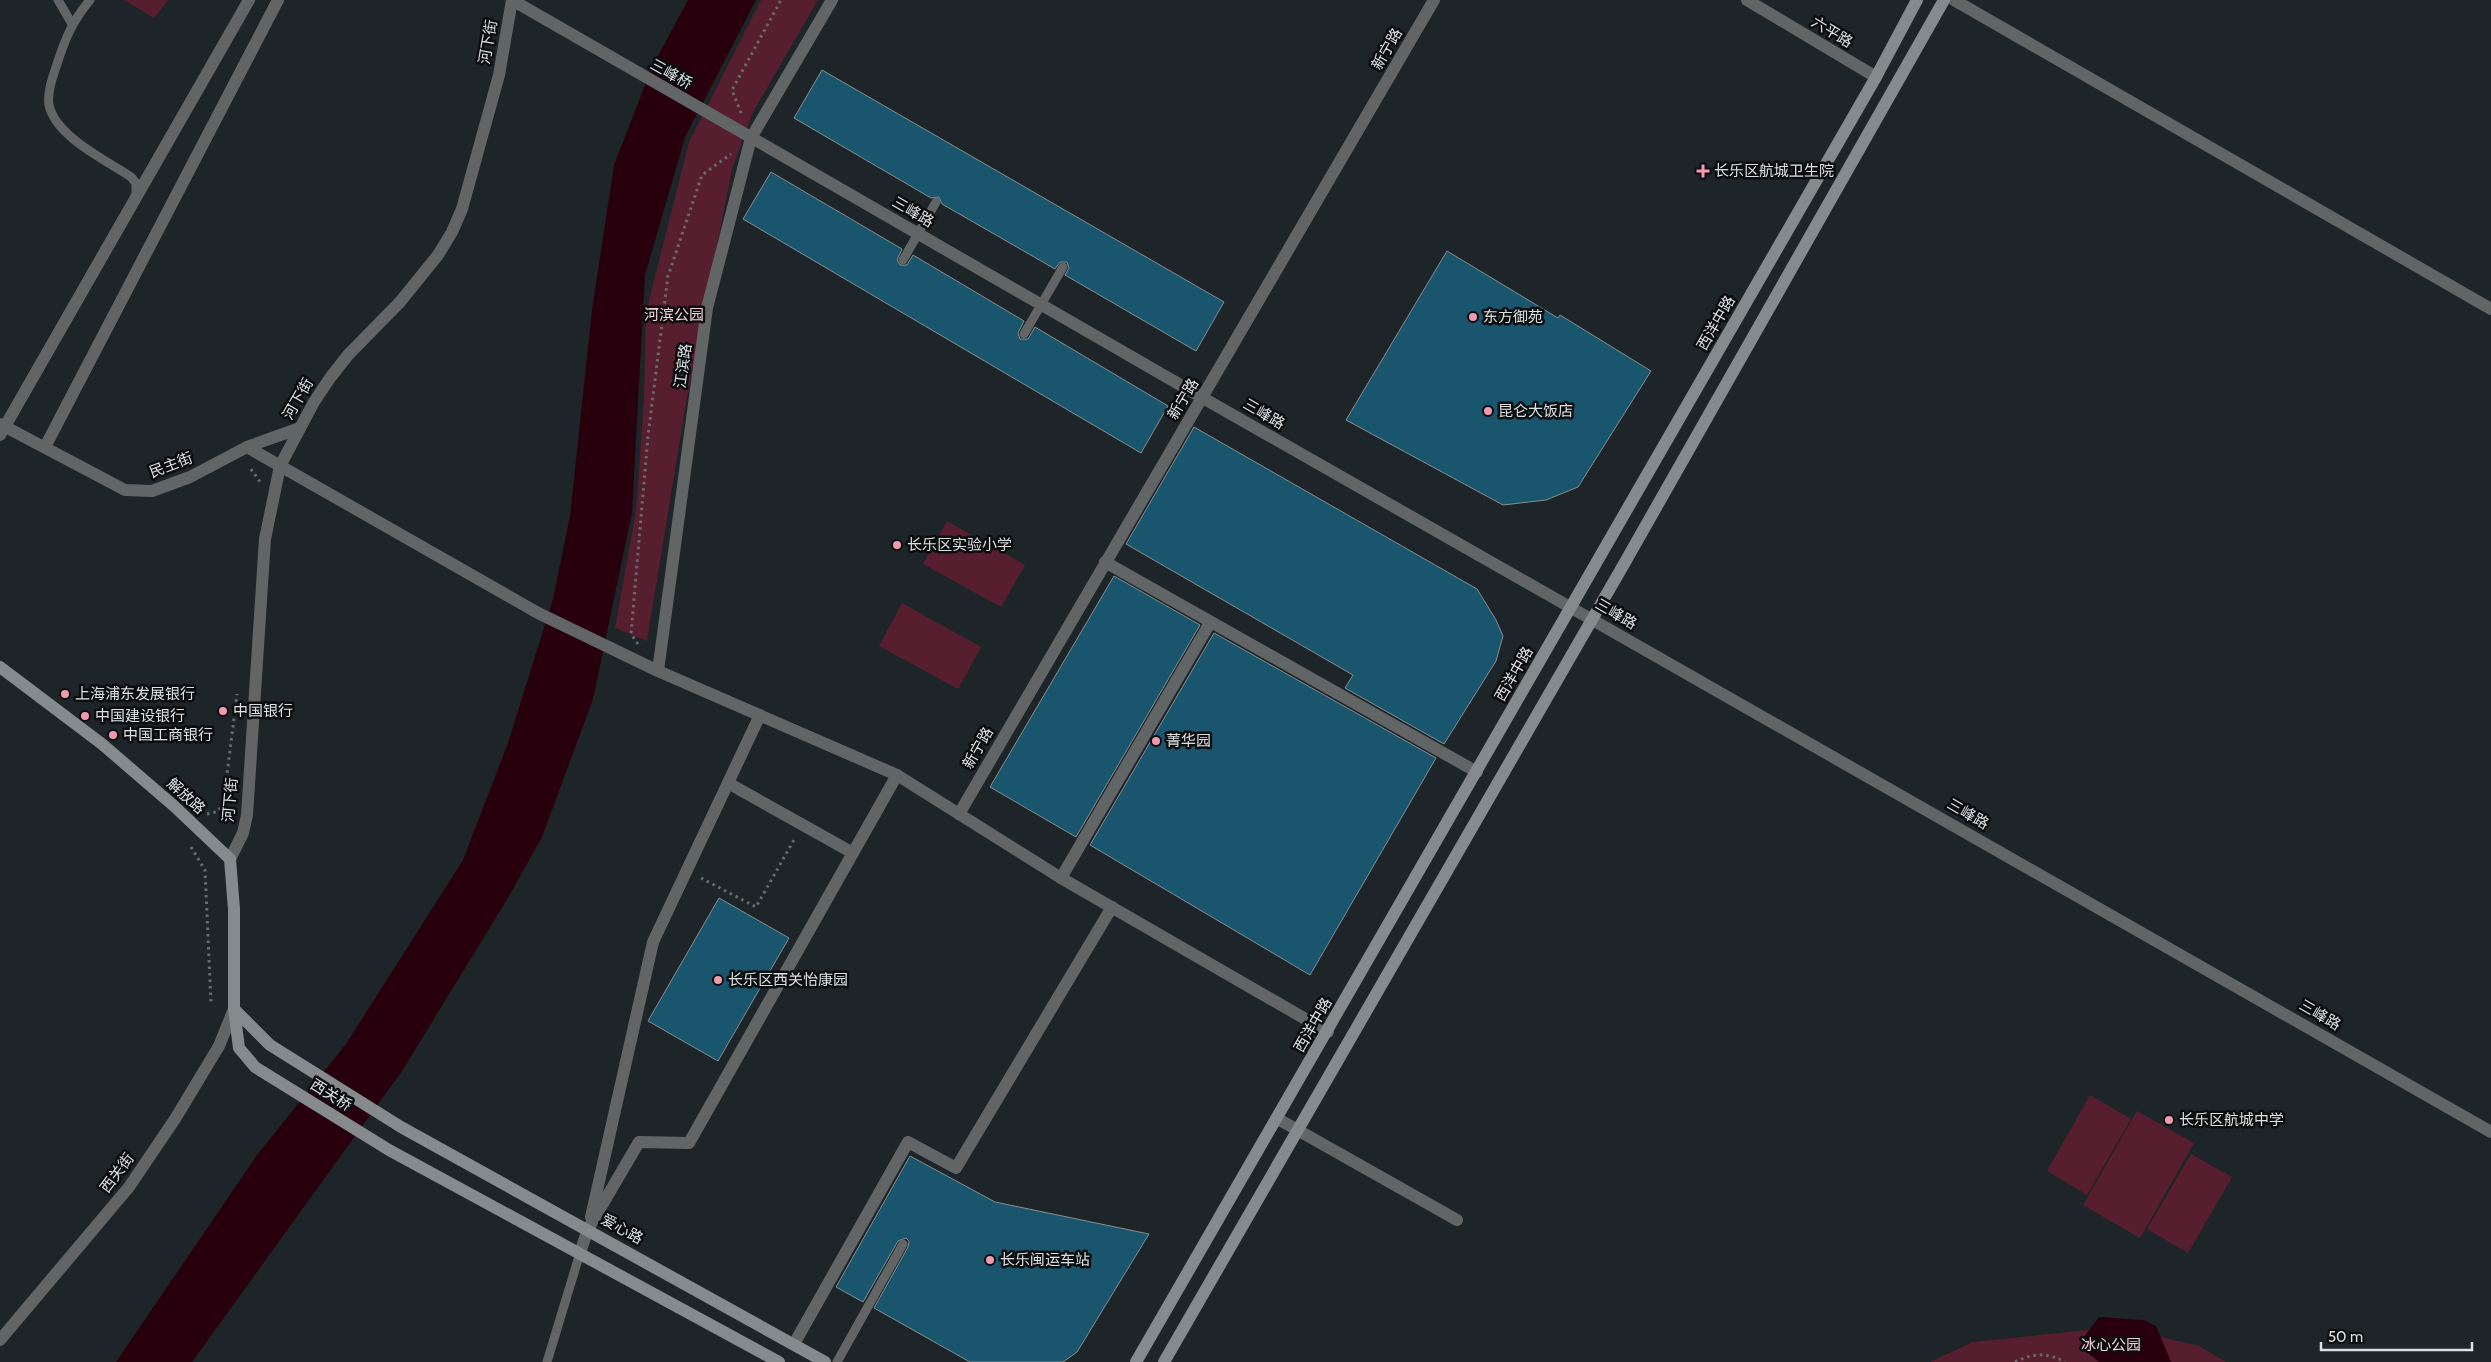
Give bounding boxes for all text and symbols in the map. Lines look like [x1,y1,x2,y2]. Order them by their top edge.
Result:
street label: 六平路 [1808,13,1856,51]
street label: 河下街 [475,18,501,66]
street label: 新宁路 [1368,25,1406,73]
street label: 三峰桥 [647,55,695,93]
place label: 长乐区航城卫生院 [1714,162,1834,180]
marker: 长乐区航城卫生院 [1696,164,1710,178]
street label: 三峰路 [889,193,937,231]
street label: 西洋中路 [1693,293,1739,353]
park label: 河滨公园 [644,306,704,324]
place label: 东方御苑 [1483,308,1543,326]
marker: 东方御苑 [1467,311,1479,323]
street label: 江滨路 [671,342,695,390]
street label: 河下街 [279,375,317,423]
street label: 新宁路 [1164,375,1202,423]
street label: 三峰路 [1240,395,1288,433]
place label: 昆仑大饭店 [1498,402,1573,420]
marker: 昆仑大饭店 [1482,405,1494,417]
street label: 民主街 [147,449,195,481]
place label: 长乐区实验小学 [907,536,1012,554]
marker: 长乐区实验小学 [891,539,903,551]
street label: 三峰路 [1592,595,1640,633]
street label: 西洋中路 [1491,644,1537,704]
place label: 上海浦东发展银行 [75,685,195,703]
marker: 上海浦东发展银行 [59,688,71,700]
place label: 中国银行 [233,702,293,720]
marker: 中国银行 [217,705,229,717]
place label: 中国建设银行 [95,707,185,725]
marker: 中国建设银行 [79,710,91,722]
street label: 新宁路 [959,724,997,772]
place label: 中国工商银行 [123,726,213,744]
marker: 中国工商银行 [107,729,119,741]
place label: 菁华园 [1166,732,1211,750]
marker: 菁华园 [1150,735,1162,747]
street label: 解放路 [163,774,209,818]
street label: 河下街 [219,777,241,823]
street label: 三峰路 [1944,795,1992,833]
place label: 长乐区西关怡康园 [728,971,848,989]
marker: 长乐区西关怡康园 [712,974,724,986]
street label: 西洋中路 [1290,995,1336,1055]
street label: 三峰路 [2296,996,2344,1034]
street label: 西关桥 [307,1075,355,1115]
place label: 长乐区航城中学 [2179,1111,2284,1129]
marker: 长乐区航城中学 [2163,1114,2175,1126]
street label: 西关街 [96,1150,138,1196]
street label: 爱心路 [598,1210,646,1248]
place label: 长乐闽运车站 [1000,1251,1090,1269]
marker: 长乐闽运车站 [984,1254,996,1266]
scale bar [2321,1320,2472,1352]
text: 50 m [2328,1328,2363,1346]
park label: 冰心公园 [2081,1336,2141,1354]

